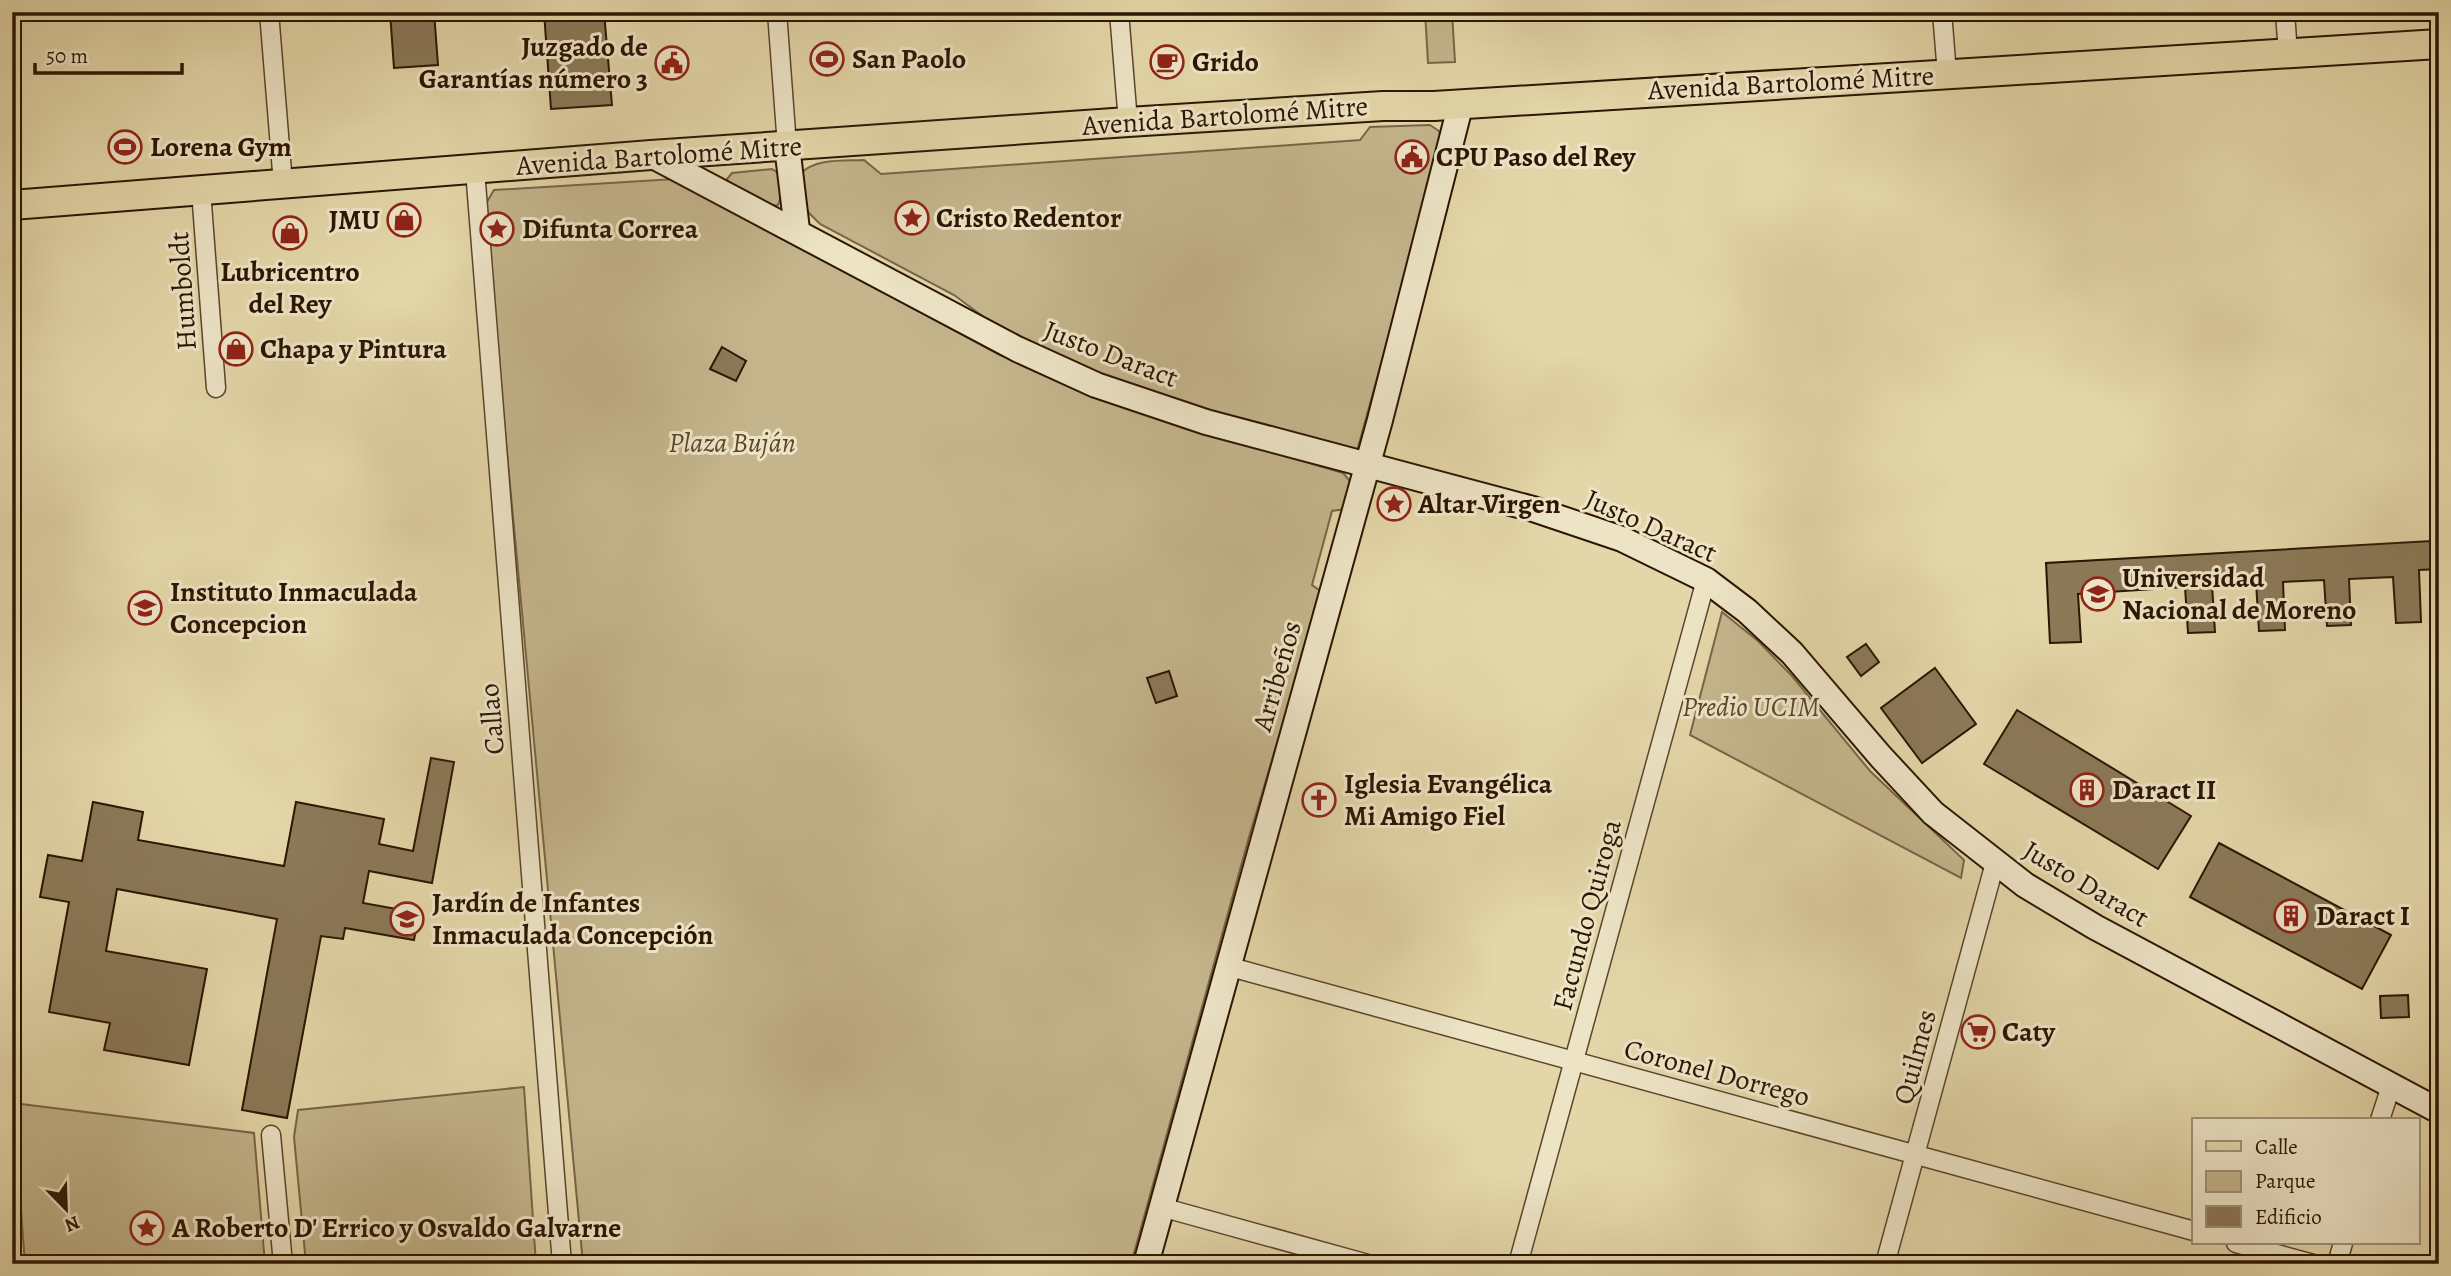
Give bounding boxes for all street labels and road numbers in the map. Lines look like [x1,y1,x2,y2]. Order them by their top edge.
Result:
street label: Avenida Bartolomé Mitre [1646,57,1935,110]
street label: Avenida Bartolomé Mitre [1080,87,1369,145]
street label: Avenida Bartolomé Mitre [514,127,803,185]
street label: Humboldt [160,230,206,352]
street label: Justo Daract [1038,311,1184,397]
street label: Justo Daract [1579,480,1723,572]
street label: Arribeños [1243,617,1311,736]
street label: Callao [470,682,514,756]
street label: Facundo Quiroga [1543,815,1631,1015]
street label: Justo Daract [2016,831,2156,937]
street label: Quilmes [1884,1005,1946,1109]
street label: Coronel Dorrego [1620,1030,1814,1116]

